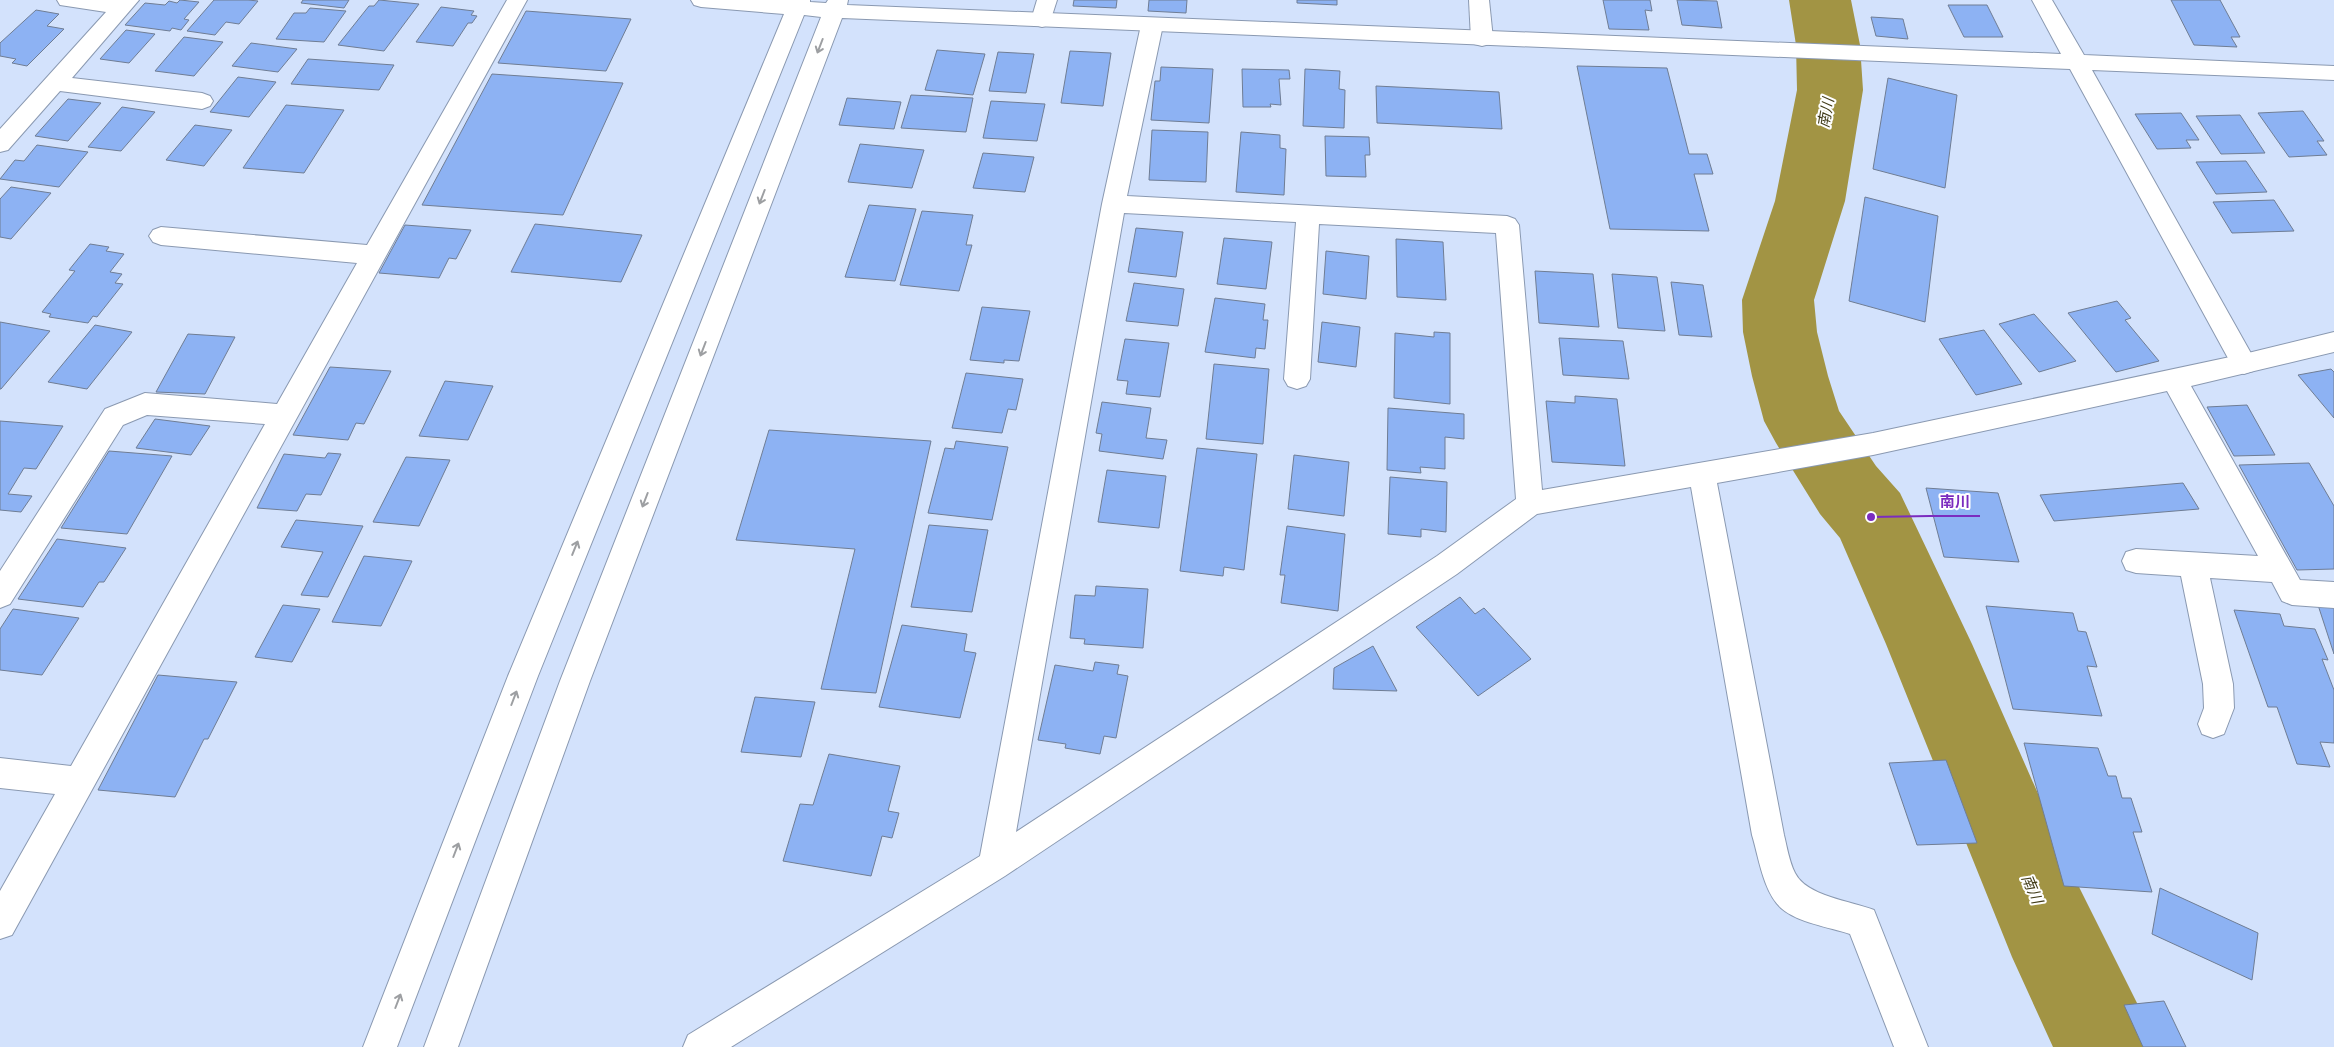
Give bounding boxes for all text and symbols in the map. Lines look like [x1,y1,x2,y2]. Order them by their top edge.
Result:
one-way arrow [815,38,824,53]
water label: 南川 [1814,95,1837,129]
one-way arrow [757,189,766,204]
one-way arrow [698,341,708,356]
callout: 南川 [1930,486,1980,516]
one-way arrow [640,492,649,508]
text: 南川 [1940,492,1970,510]
one-way arrow [571,540,580,556]
one-way arrow [510,691,519,706]
one-way arrow [452,843,461,858]
water label: 南川 [2019,871,2048,908]
one-way arrow [394,994,403,1009]

